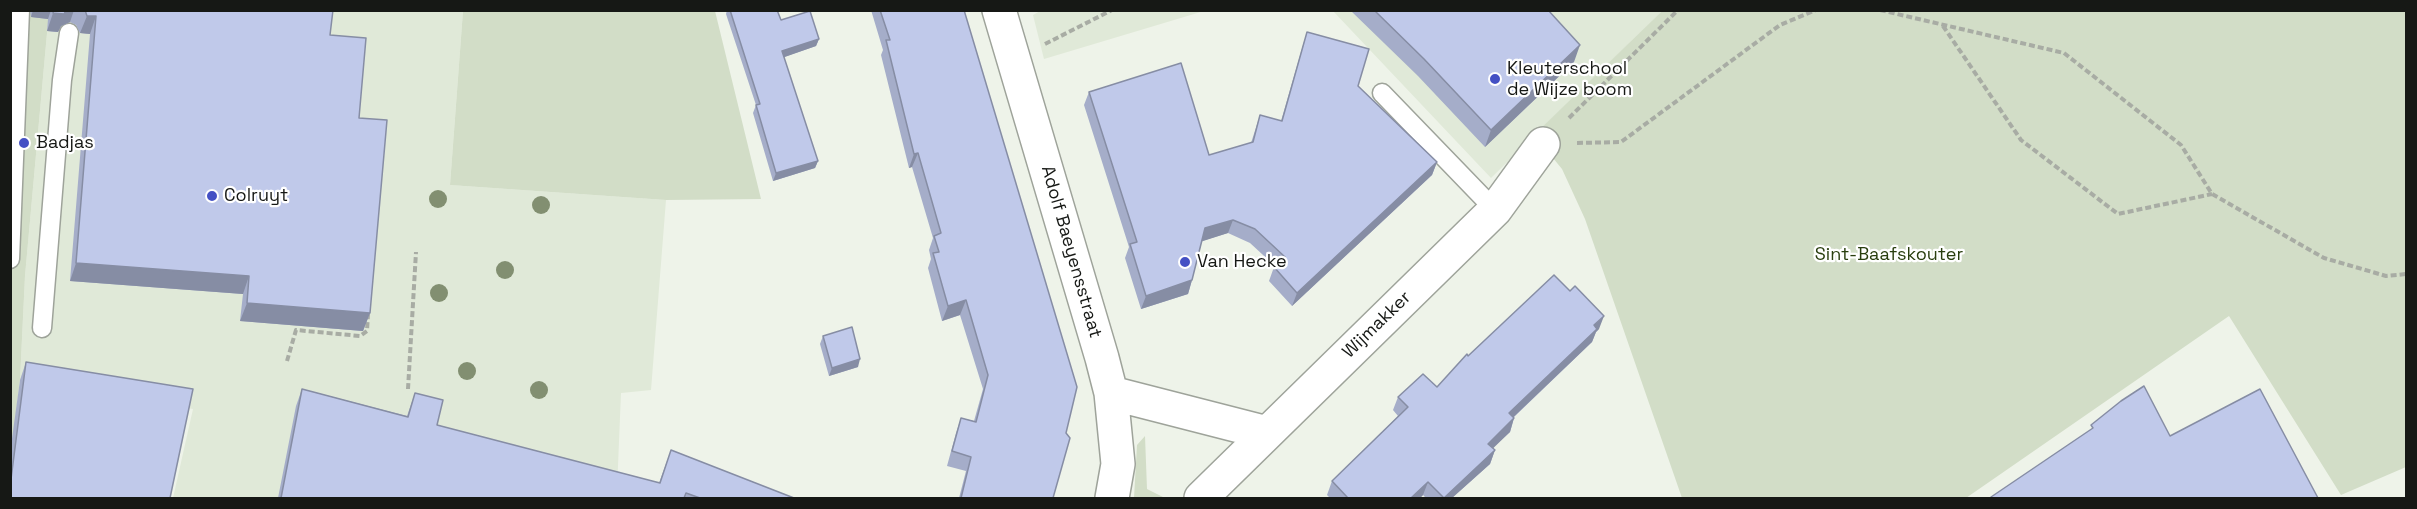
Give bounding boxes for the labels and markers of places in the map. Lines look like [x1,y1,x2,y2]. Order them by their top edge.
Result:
place label: Kleuterschool de Wijze boom [1507,58,1632,100]
marker: Kleuterschool de Wijze boom [1488,72,1502,86]
place label: Badjas [36,132,94,154]
marker: Badjas [17,136,31,150]
place label: Colruyt [224,185,288,207]
marker: Colruyt [205,189,219,203]
place label: Van Hecke [1197,251,1287,273]
marker: Van Hecke [1178,255,1192,269]

